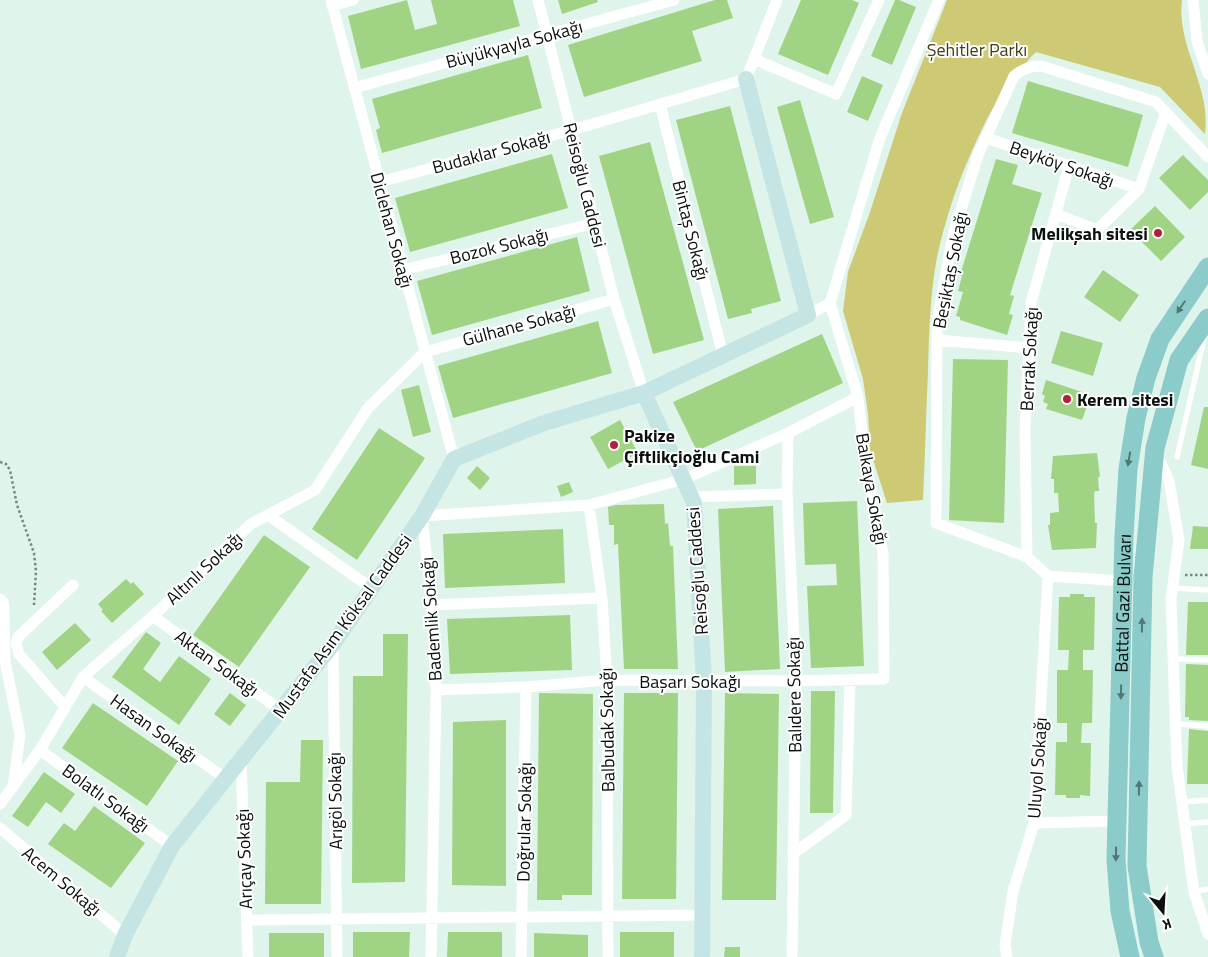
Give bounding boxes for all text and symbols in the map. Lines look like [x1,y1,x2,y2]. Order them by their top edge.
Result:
street label: Büyükyayla Sokağı [442,13,586,75]
park label: Şehitler Parkı [927,36,1027,63]
street label: Reisoğlu Caddesi [556,120,614,250]
street label: Budaklar Sokağı [429,123,553,181]
street label: Beyköy Sokağı [1006,133,1118,195]
street label: Diclehan Sokağı [364,169,420,291]
street label: Bintaş Sokağı [666,177,716,283]
street label: Beşiktaş Sokağı [925,209,975,331]
place label: Melikşah sitesi [1031,220,1148,247]
street label: Bozok Sokağı [447,221,551,271]
marker: Melikşah sitesi [1152,227,1164,239]
street label: Gülhane Sokağı [459,297,579,353]
one-way arrow [1176,301,1186,314]
street label: Berrak Sokağı [1013,306,1045,412]
place label: Kerem sitesi [1077,386,1174,413]
marker: Kerem sitesi [1061,393,1073,405]
place label: Pakize Çiftlikçioğlu Cami [624,422,759,470]
street label: Balkaya Sokağı [849,431,895,547]
marker: Pakize Çiftlikçioğlu Cami [608,439,620,451]
one-way arrow [1125,452,1133,468]
street label: Reisoğlu Caddesi [679,506,715,636]
street label: Altınlı Sokağı [159,525,249,611]
street label: Mustafa Asım Köksal Caddesi [266,528,418,724]
street label: Battal Gazi Bulvarı [1107,533,1138,673]
street label: Bademlik Sokağı [413,556,449,682]
one-way arrow [1138,617,1146,633]
street label: Aktan Sokağı [169,623,265,703]
street label: Balıdere Sokağı [779,637,809,753]
street label: Balbudak Sokağı [592,668,622,792]
street label: Başarı Sokağı [639,668,741,695]
one-way arrow [1117,684,1125,700]
street label: Hasan Sokağı [105,687,203,769]
street label: Uluyol Sokağı [1020,716,1054,820]
street label: Arıgöl Sokağı [321,752,349,850]
street label: Bolatlı Sokağı [57,757,155,839]
street label: Doğrular Sokağı [509,762,539,882]
one-way arrow [1135,779,1143,795]
street label: Arıçay Sokağı [229,808,259,910]
street label: Acem Sokağı [16,840,108,922]
one-way arrow [1112,846,1120,862]
north arrow [1138,887,1188,937]
text: K [1159,914,1174,936]

